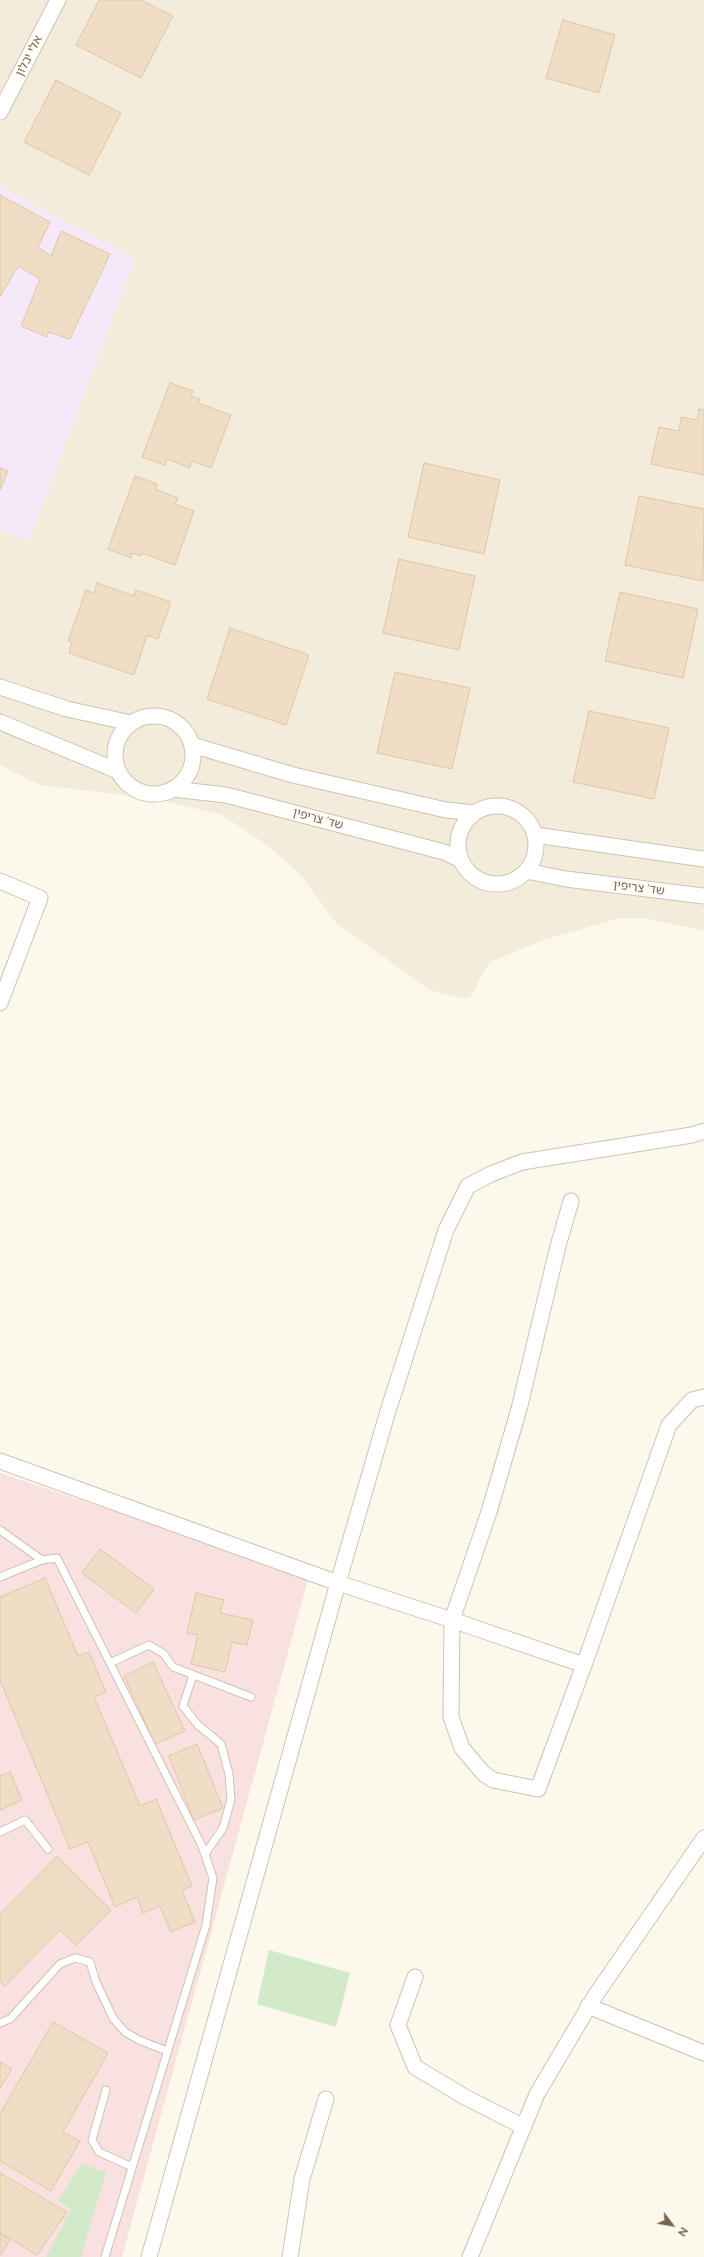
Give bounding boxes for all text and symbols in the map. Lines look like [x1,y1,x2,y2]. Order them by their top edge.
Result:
street label: אלי יבלון [13,33,45,79]
street label: שד' צריפין [291,805,345,833]
street label: שד' צריפין [613,878,665,898]
north arrow [652,2205,692,2245]
text: N [675,2225,690,2239]

